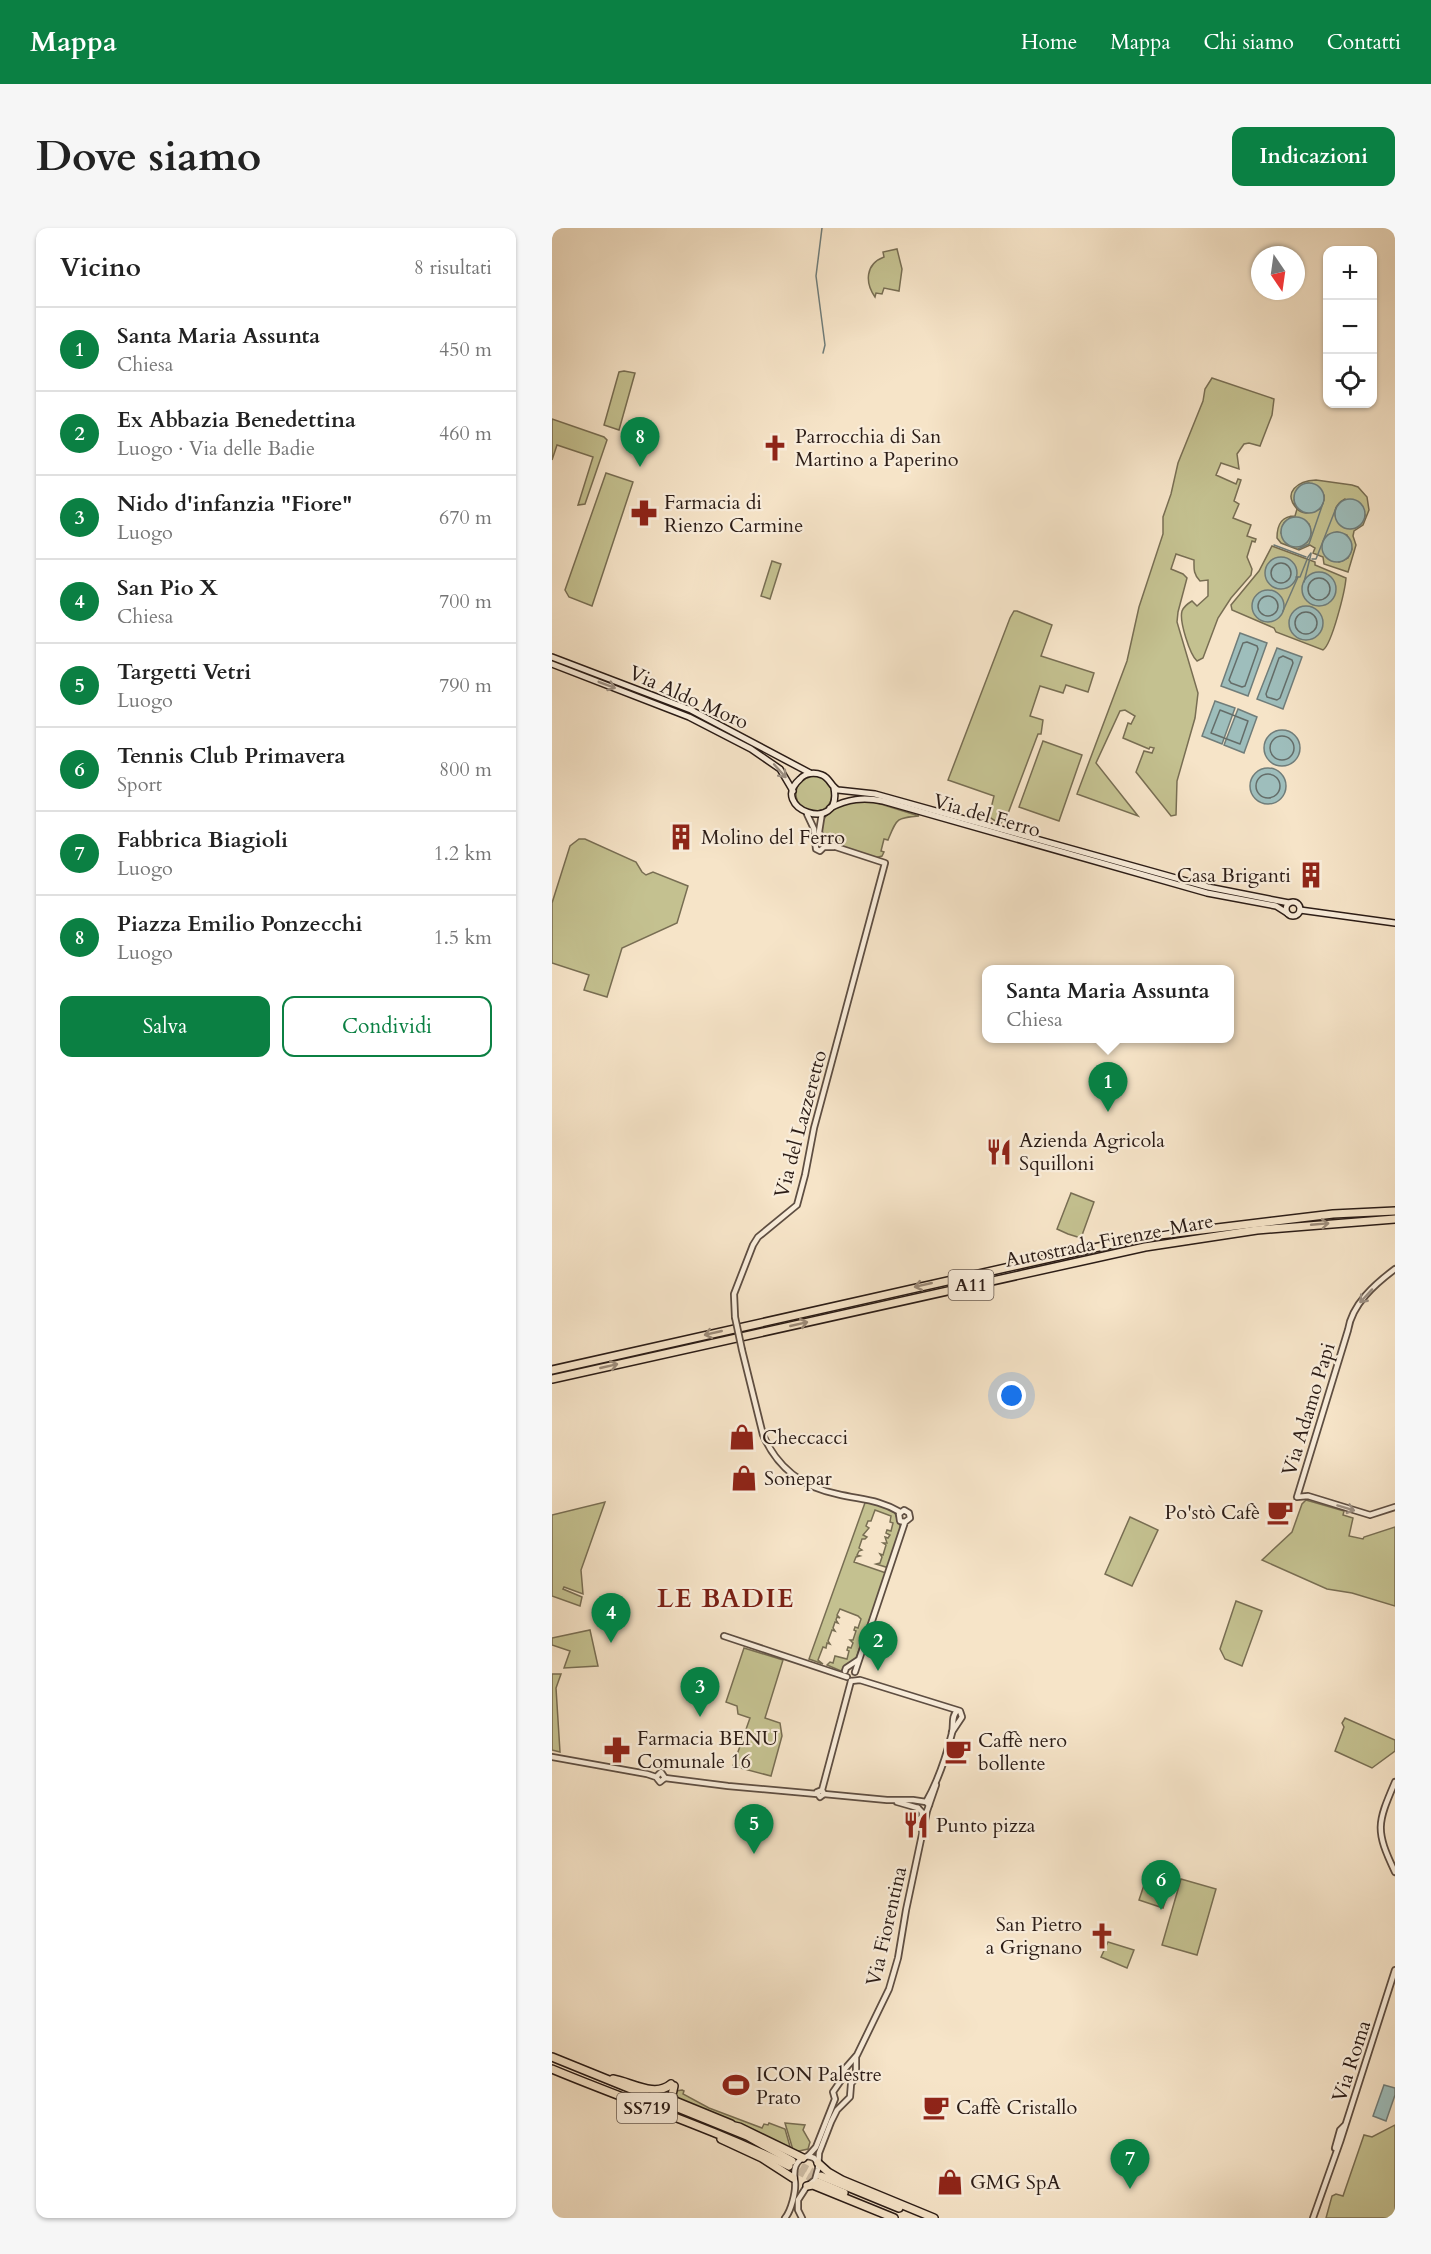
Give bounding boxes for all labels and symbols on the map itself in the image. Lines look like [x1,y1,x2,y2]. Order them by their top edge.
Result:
north arrow [1251,246,1305,300]
pin: 8 [620,418,659,467]
place label: Parrocchia di San Martino a Paperino [795,423,959,473]
church icon: Parrocchia di San Martino a Paperino [760,433,790,463]
place label: Farmacia di Rienzo Carmine [664,489,803,539]
pharmacy icon: Farmacia di Rienzo Carmine [629,498,659,528]
street label: Via Aldo Moro [625,659,753,736]
one-way arrow [597,681,615,692]
one-way arrow [773,763,787,778]
street label: Via del Ferro [930,787,1044,844]
building icon: Molino del Ferro [666,822,696,852]
place label: Molino del Ferro [701,824,845,851]
building icon: Casa Briganti [1296,860,1326,890]
place label: Casa Briganti [1177,862,1291,889]
street label: Via del Lazzeretto [768,1047,833,1201]
pin: 1 [1088,1062,1128,1112]
place label: Azienda Agricola Squilloni [1019,1127,1165,1177]
restaurant icon: Azienda Agricola Squilloni [984,1137,1014,1167]
street label: Autostrada Firenze-Mare [1003,1207,1215,1274]
one-way arrow [1310,1218,1330,1229]
road number: A11 [948,1270,994,1300]
one-way arrow [914,1280,933,1292]
one-way arrow [1359,1288,1373,1303]
one-way arrow [790,1317,809,1329]
one-way arrow [703,1328,722,1340]
street label: Via Adamo Papi [1275,1339,1342,1479]
one-way arrow [599,1360,618,1372]
your location [997,1381,1026,1410]
shop icon: Checcacci [727,1422,757,1452]
place label: Checcacci [762,1424,848,1451]
shop icon: Sonepar [729,1463,759,1493]
place label: Sonepar [764,1465,833,1492]
cafe icon: Po'stò Cafè [1265,1497,1295,1527]
place label: Po'stò Cafè [1165,1499,1260,1526]
one-way arrow [1336,1503,1355,1514]
district label: LE BADIE [657,1581,795,1616]
pin: 4 [592,1594,630,1643]
pin: 2 [858,1622,898,1671]
pin: 3 [680,1668,720,1717]
place label: Farmacia BENU Comunale 16 [637,1725,779,1775]
place label: Caffè nero bollente [978,1727,1067,1777]
pharmacy icon: Farmacia BENU Comunale 16 [602,1735,632,1765]
cafe icon: Caffè nero bollente [943,1736,973,1766]
pin: 5 [734,1804,774,1854]
restaurant icon: Punto pizza [901,1810,931,1840]
place label: Punto pizza [936,1812,1036,1839]
pin: 6 [1142,1860,1180,1910]
street label: Via Fiorentina [860,1863,913,1989]
place label: San Pietro a Grignano [986,1911,1082,1961]
church icon: San Pietro a Grignano [1087,1921,1117,1951]
street label: Via Roma [1326,2016,1377,2106]
place label: ICON Palestre Prato [756,2061,882,2111]
sports icon: ICON Palestre Prato [721,2070,751,2100]
cafe icon: Caffè Cristallo [921,2092,951,2122]
road number: SS719 [617,2093,677,2123]
place label: Caffè Cristallo [956,2094,1077,2121]
pin: 7 [1110,2140,1150,2189]
shop icon: GMG SpA [935,2167,965,2197]
place label: GMG SpA [970,2169,1062,2196]

